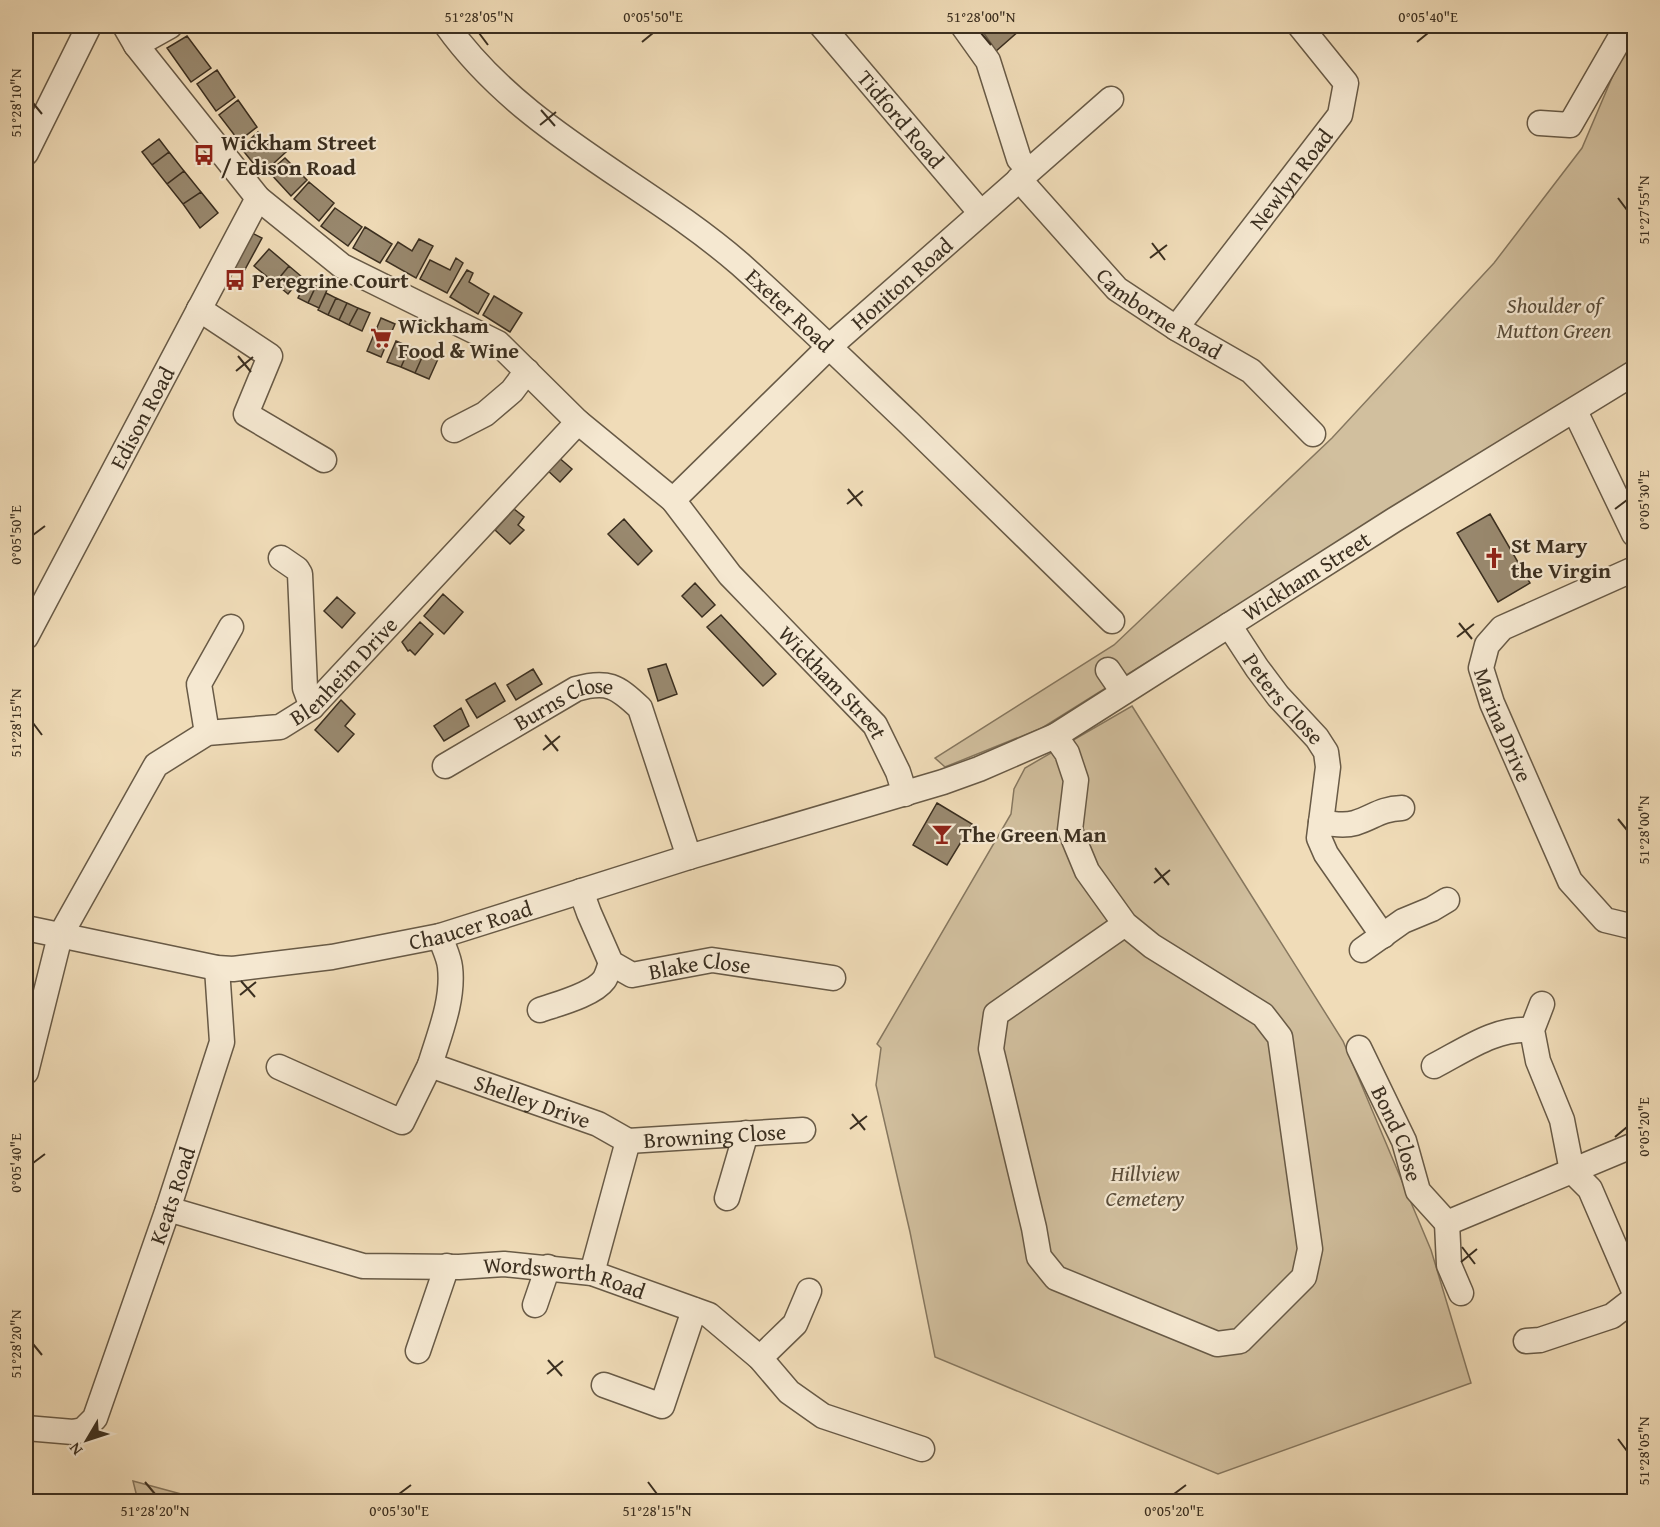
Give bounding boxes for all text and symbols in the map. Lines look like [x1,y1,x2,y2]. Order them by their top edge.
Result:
text: 51°28'05"N [445,6,514,27]
text: 0°05'50"E [623,6,683,27]
text: 51°28'00"N [947,6,1016,27]
text: 0°05'40"E [1398,6,1458,27]
street label: Tidford Road [850,63,952,175]
text: 51°28'10"N [5,68,26,137]
street label: Newlyn Road [1241,121,1340,237]
place label: Wickham Street / Edison Road [221,126,377,183]
bus stop icon: Wickham Street / Edison Road [192,143,216,167]
text: 51°27'55"N [1633,175,1654,244]
street label: Honiton Road [843,229,960,337]
street label: Camborne Road [1089,260,1228,367]
street label: Exeter Road [739,261,841,359]
place label: Peregrine Court [252,264,409,296]
bus stop icon: Peregrine Court [223,268,247,292]
park label: Shoulder of Mutton Green [1497,289,1611,346]
place label: Wickham Food & Wine [398,309,519,366]
supermarket icon: Wickham Food & Wine [369,326,393,350]
street label: Edison Road [101,360,182,475]
text: 0°05'30"E [1633,470,1654,530]
text: 0°05'50"E [5,505,26,565]
street label: Wickham Street [1236,523,1377,629]
place label: St Mary the Virgin [1511,529,1611,586]
church icon: St Mary the Virgin [1482,546,1506,570]
street label: Blenheim Drive [283,609,405,733]
street label: Wickham Street [771,618,895,744]
street label: Peters Close [1235,647,1331,752]
street label: Marina Drive [1466,664,1541,787]
street label: Burns Close [508,669,617,738]
text: 51°28'15"N [5,688,26,757]
text: 51°28'00"N [1633,795,1654,864]
place label: The Green Man [959,818,1106,850]
bar icon: The Green Man [930,822,954,846]
street label: Chaucer Road [406,892,536,958]
street label: Blake Close [646,944,753,988]
street label: Shelley Drive [470,1066,595,1136]
street label: Bond Close [1364,1080,1431,1185]
text: 0°05'20"E [1633,1097,1654,1157]
street label: Browning Close [643,1115,787,1156]
text: 0°05'40"E [5,1133,26,1193]
street label: Keats Road [141,1142,203,1249]
park label: Hillview Cemetery [1106,1157,1184,1214]
street label: Wordsworth Road [482,1248,650,1307]
text: 51°28'20"N [5,1309,26,1378]
north arrow [57,1410,117,1470]
text: 51°28'05"N [1633,1416,1654,1485]
text: N [62,1437,88,1461]
text: 51°28'20"N [121,1500,190,1521]
text: 0°05'30"E [369,1500,429,1521]
text: 51°28'15"N [623,1500,692,1521]
text: 0°05'20"E [1144,1500,1204,1521]

